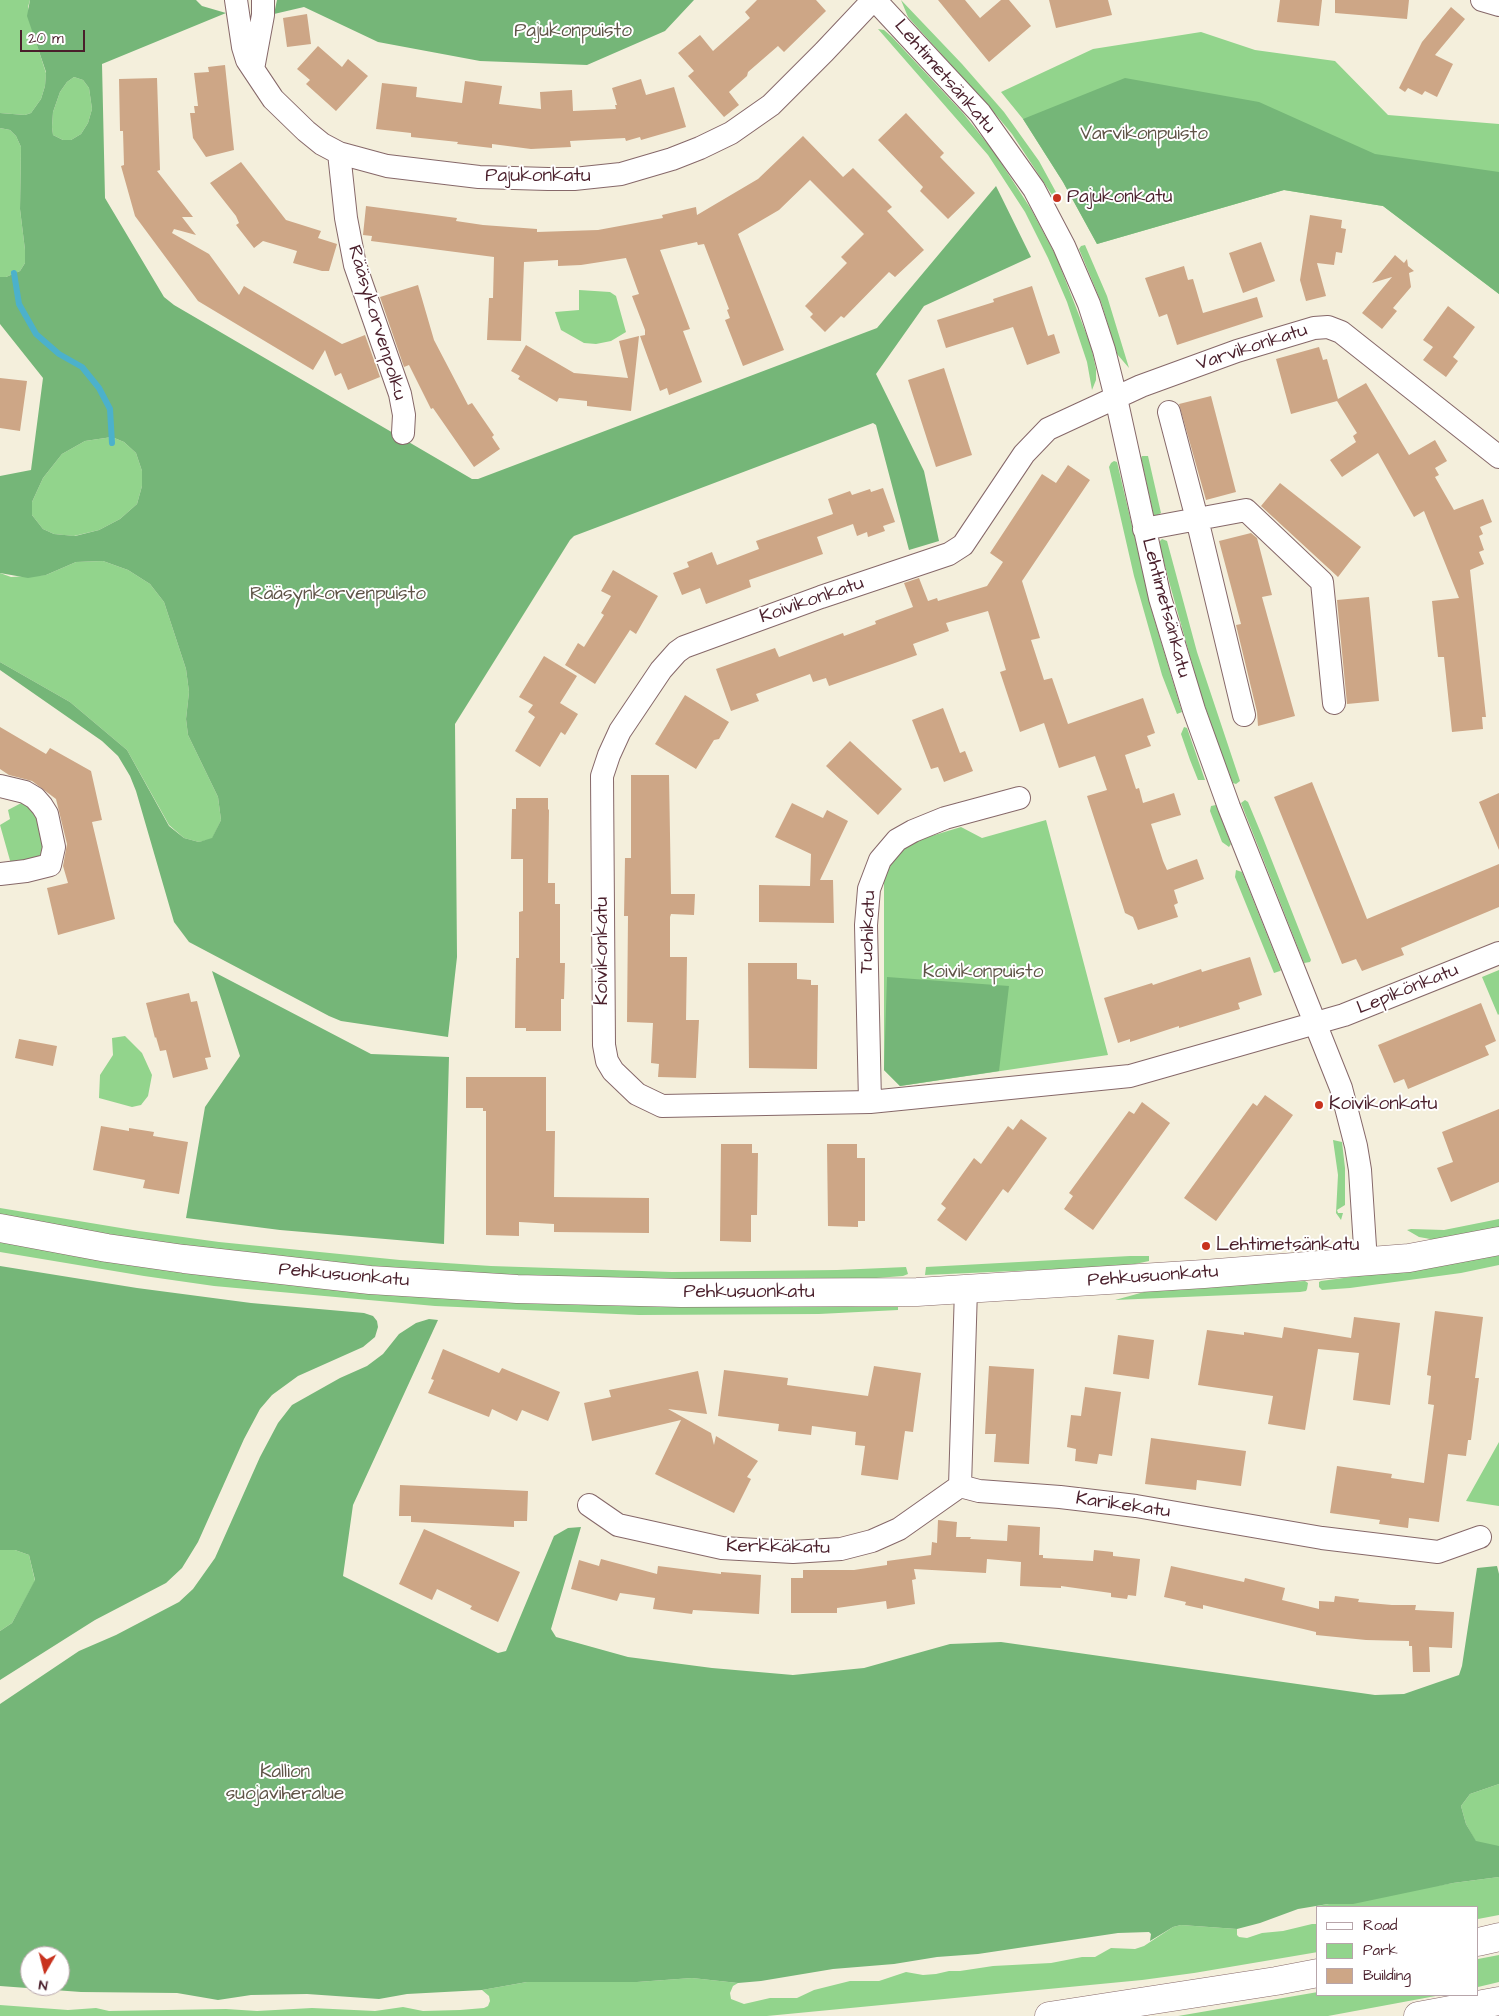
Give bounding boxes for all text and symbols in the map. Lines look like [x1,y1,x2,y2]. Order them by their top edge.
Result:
street label: Lehtimetsänkatu [888,15,1000,139]
scale bar [22,20,88,52]
park label: Pajukonpuisto [514,21,632,43]
text: 20 m [28,28,64,49]
park label: Varvikonpuisto [1080,124,1208,146]
street label: Pajukonkatu [485,166,591,188]
place label: Pajukonkatu [1067,187,1172,209]
marker: Pajukonkatu [1051,192,1063,204]
street label: Rääsykorvenpolku [342,243,410,403]
street label: Varvikonkatu [1194,319,1310,377]
street label: Lehtimetsänkatu [1135,536,1195,680]
street label: Koivikonkatu [757,573,867,629]
park label: Rääsynkorvenpuisto [250,584,426,606]
street label: Tuohikatu [856,890,882,974]
street label: Koivikonkatu [592,897,614,1005]
street label: Lepikönkatu [1354,959,1462,1021]
park label: Koivikonpuisto [923,962,1043,984]
place label: Koivikonkatu [1329,1094,1437,1116]
marker: Koivikonkatu [1313,1099,1325,1111]
place label: Lehtimetsänkatu [1216,1235,1360,1257]
marker: Lehtimetsänkatu [1200,1240,1212,1252]
street label: Pehkusuonkatu [278,1259,410,1293]
street label: Pehkusuonkatu [1087,1261,1219,1293]
street label: Pehkusuonkatu [683,1282,815,1304]
street label: Karikekatu [1074,1488,1172,1524]
street label: Kerkkäkatu [726,1536,830,1560]
park label: Kallion suojaviheralue [226,1762,344,1806]
legend [1316,1906,1479,1996]
text: Road [1363,1915,1397,1936]
text: Park [1363,1940,1398,1961]
north arrow [20,1946,70,1996]
text: Building [1363,1965,1411,1986]
text: N [37,1974,49,1995]

